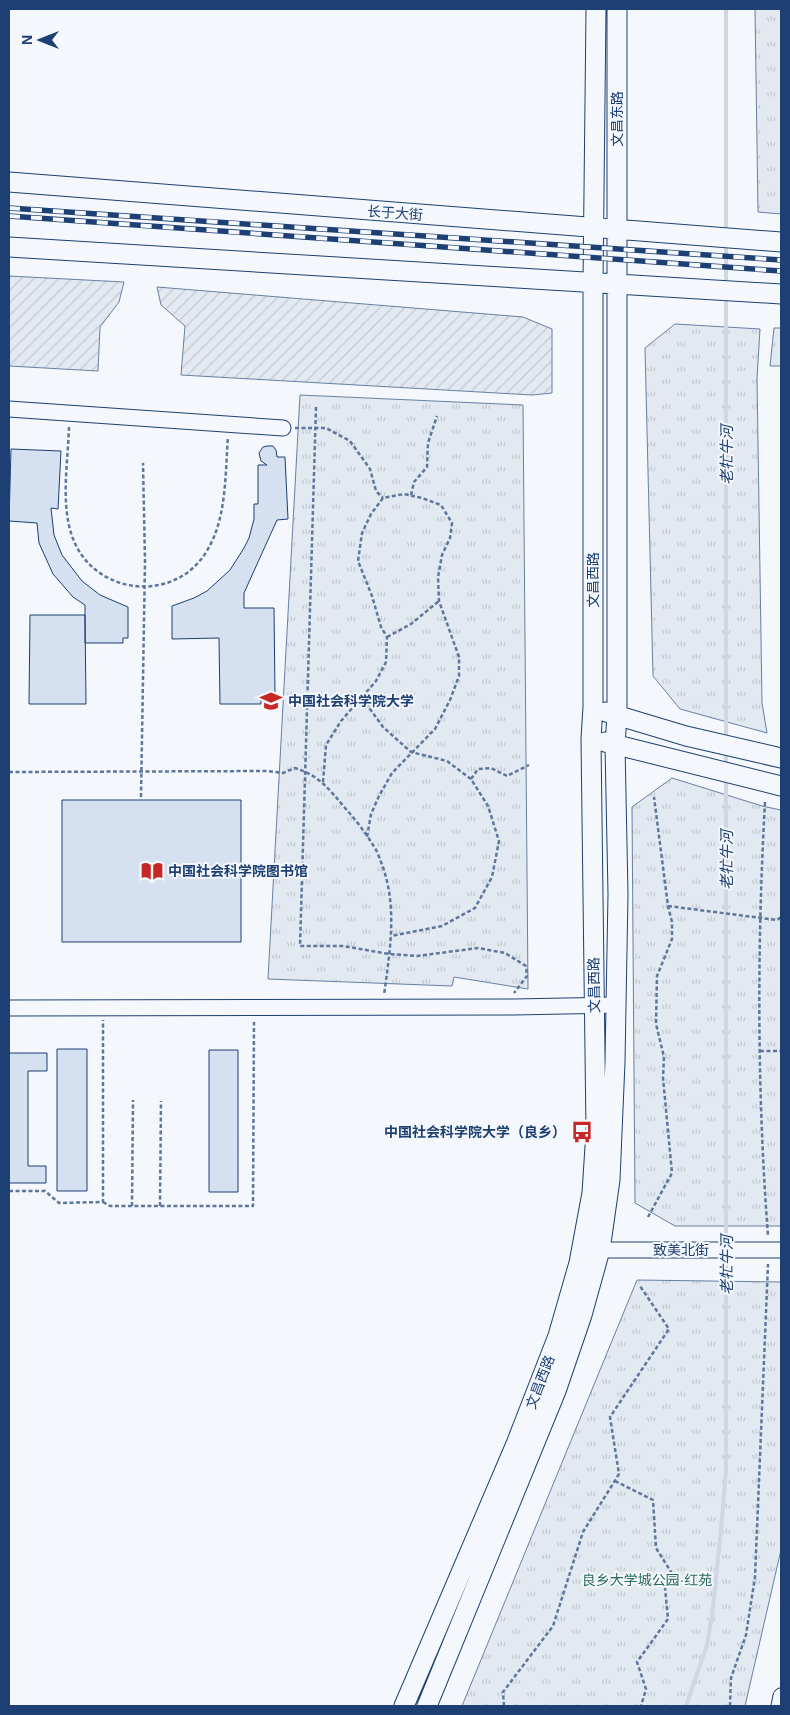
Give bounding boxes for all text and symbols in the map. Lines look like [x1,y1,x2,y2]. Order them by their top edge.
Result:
north arrow [15,15,65,65]
text: N [19,35,35,45]
street label: 文昌东路 [609,91,625,147]
street label: 长于大街 [367,203,423,223]
water label: 老牤牛河 [718,422,735,485]
street label: 文昌西路 [585,552,601,608]
school or university icon: 中国社会科学院大学 [258,688,284,714]
place label: 中国社会科学院大学 [288,693,414,709]
water label: 老牤牛河 [718,827,735,890]
library icon: 中国社会科学院图书馆 [139,858,165,884]
place label: 中国社会科学院图书馆 [168,863,308,879]
street label: 文昌西路 [586,957,602,1013]
bus stop icon: 中国社会科学院大学（良乡） [569,1119,595,1145]
place label: 中国社会科学院大学（良乡） [384,1124,566,1140]
water label: 老牤牛河 [718,1232,735,1295]
street label: 致美北街 [653,1242,709,1258]
street label: 文昌西路 [522,1353,558,1411]
park label: 良乡大学城公园·红苑 [582,1572,712,1588]

